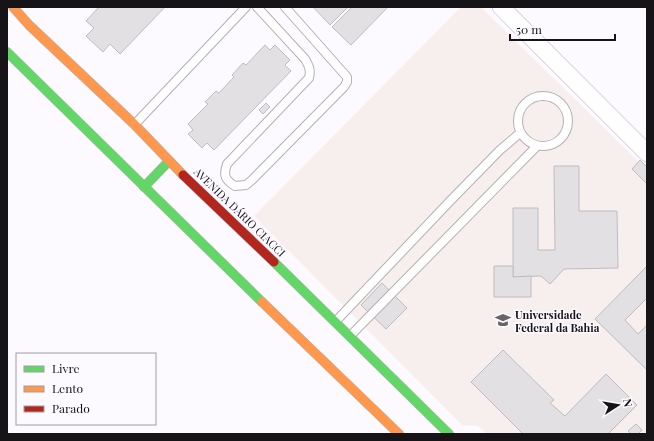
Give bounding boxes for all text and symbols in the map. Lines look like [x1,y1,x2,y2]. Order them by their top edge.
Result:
scale bar [510,16,615,42]
text: 50 m [516,21,542,37]
street label: AVENIDA DÁRIO CIACCI [190,164,289,260]
place label: Universidade Federal da Bahia [515,307,600,335]
school or university icon: Universidade Federal da Bahia [494,311,512,329]
legend [16,353,156,425]
text: Livre [52,360,80,376]
text: Lento [52,380,84,396]
north arrow [598,385,638,425]
text: N [620,397,636,408]
text: Parado [52,400,90,416]

